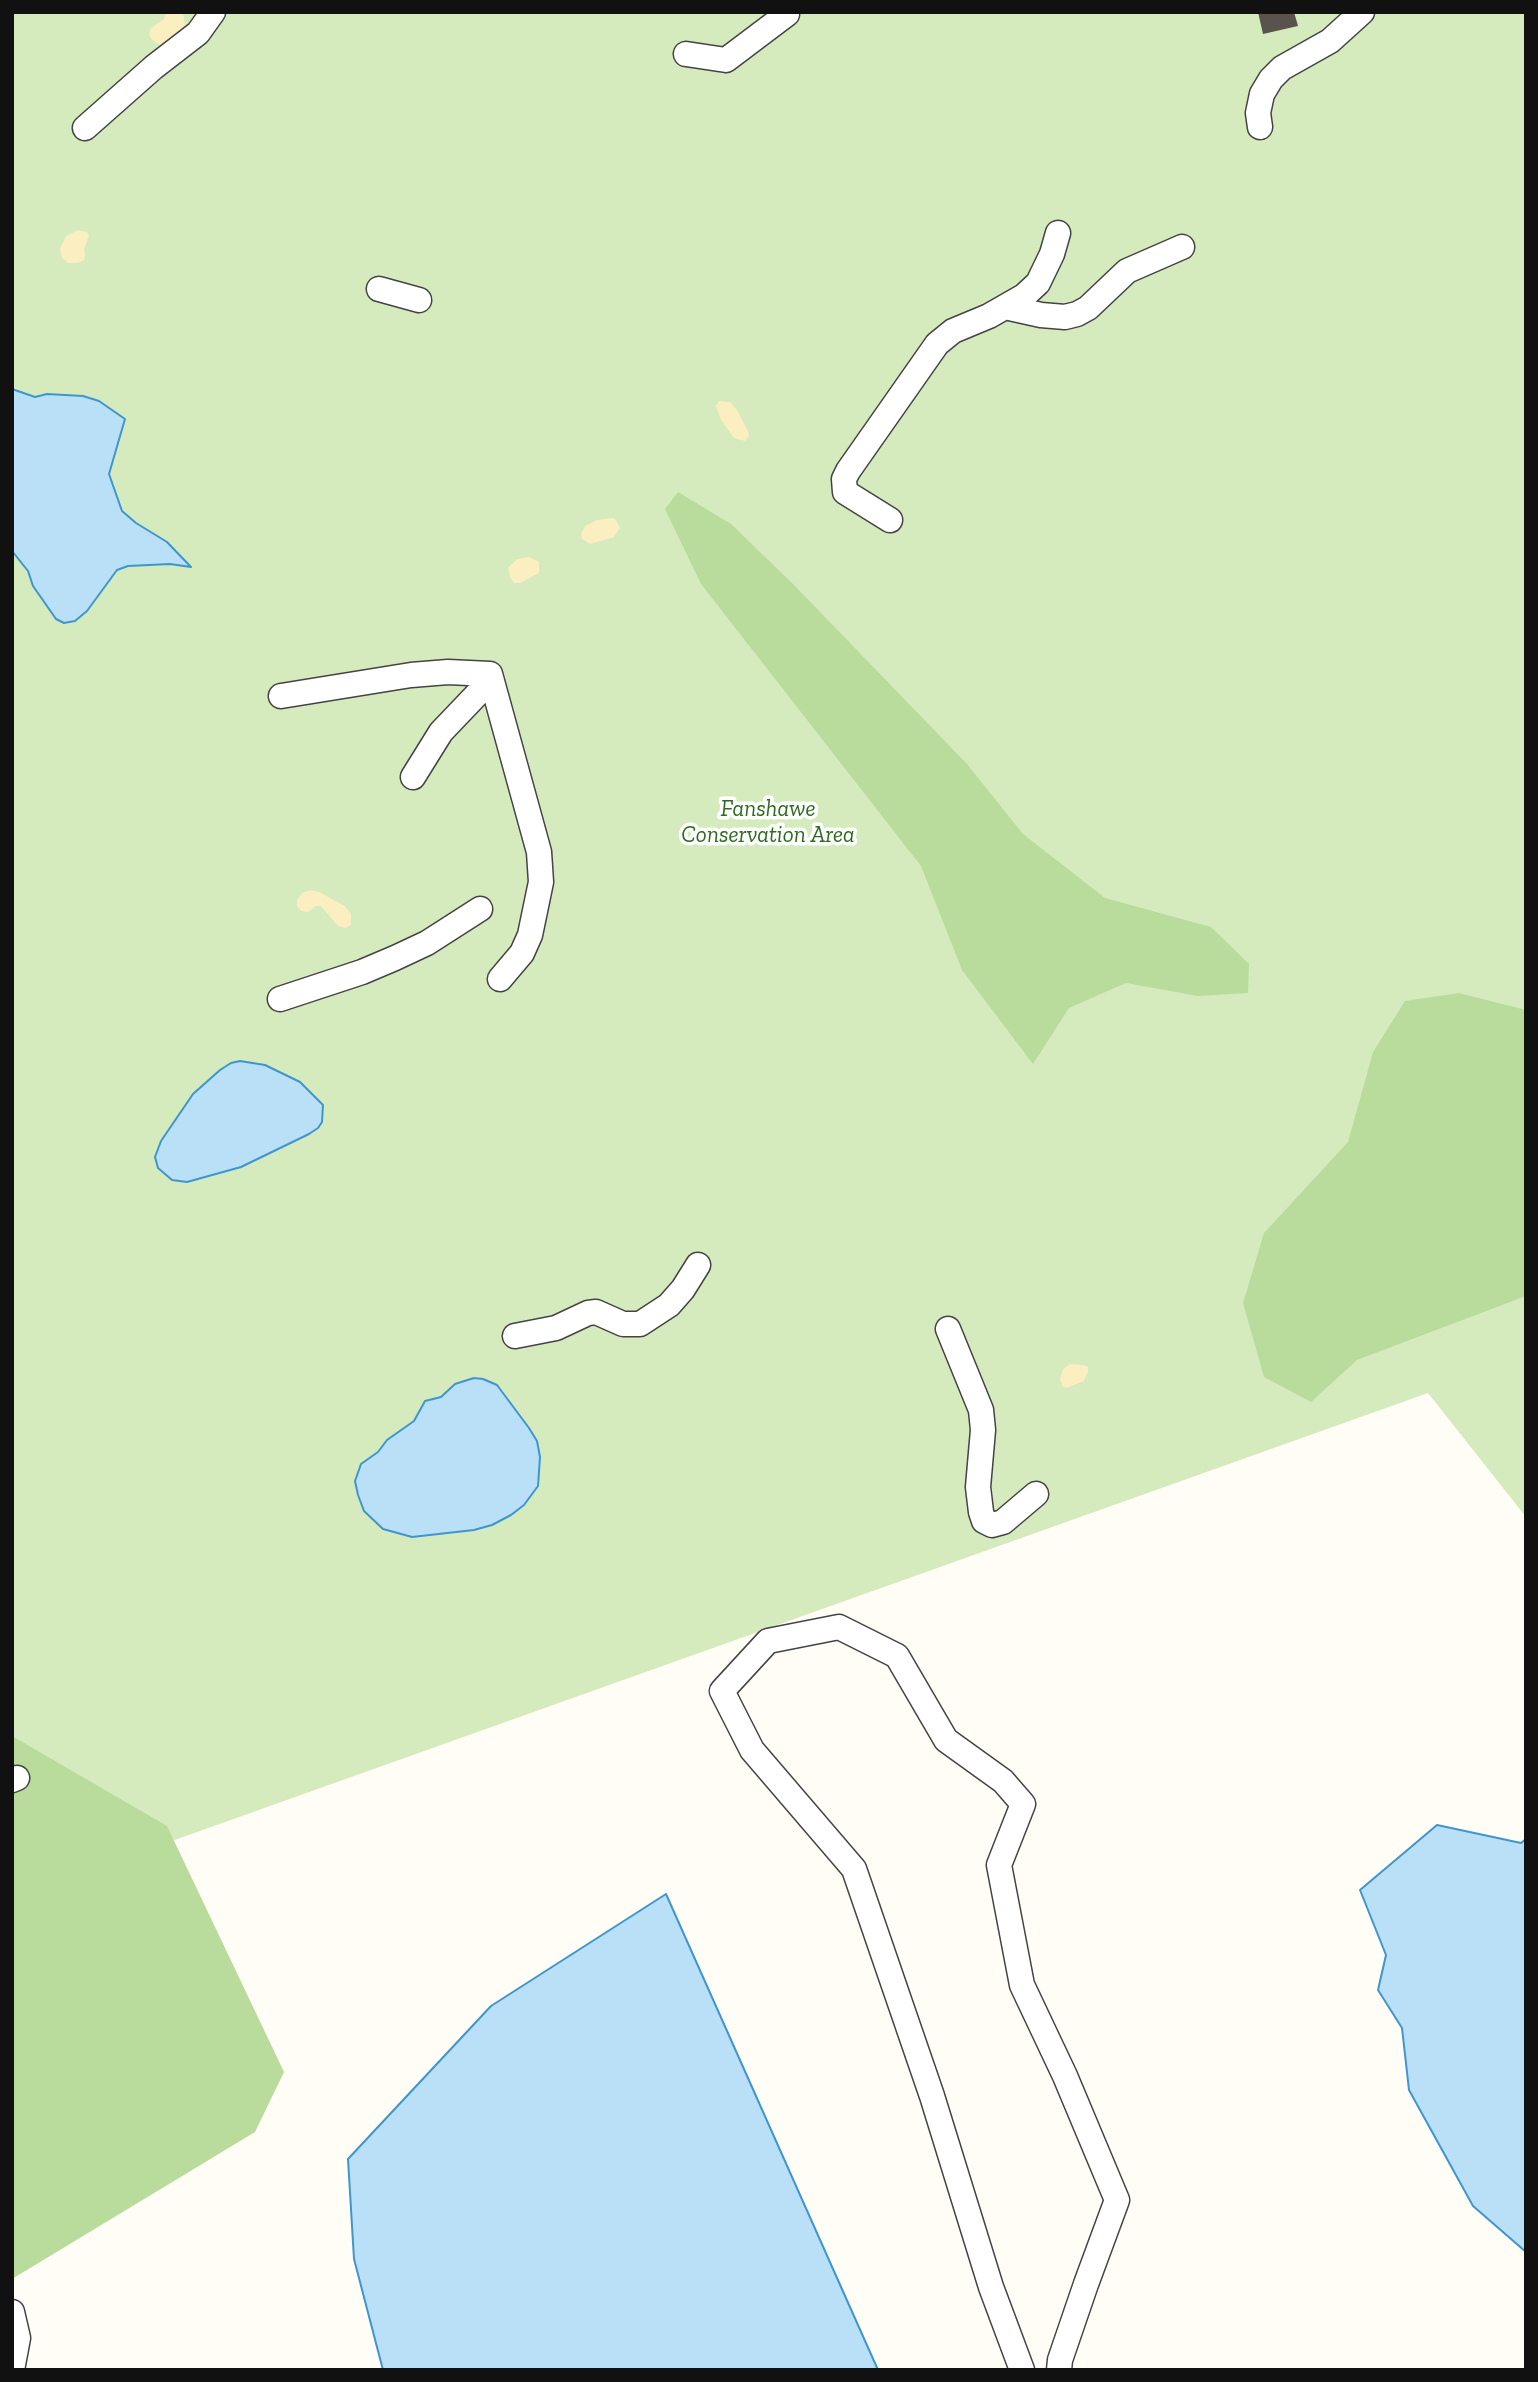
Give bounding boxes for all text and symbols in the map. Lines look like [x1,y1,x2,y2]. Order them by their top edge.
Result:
park label: Fanshawe Conservation Area [681,795,855,849]

